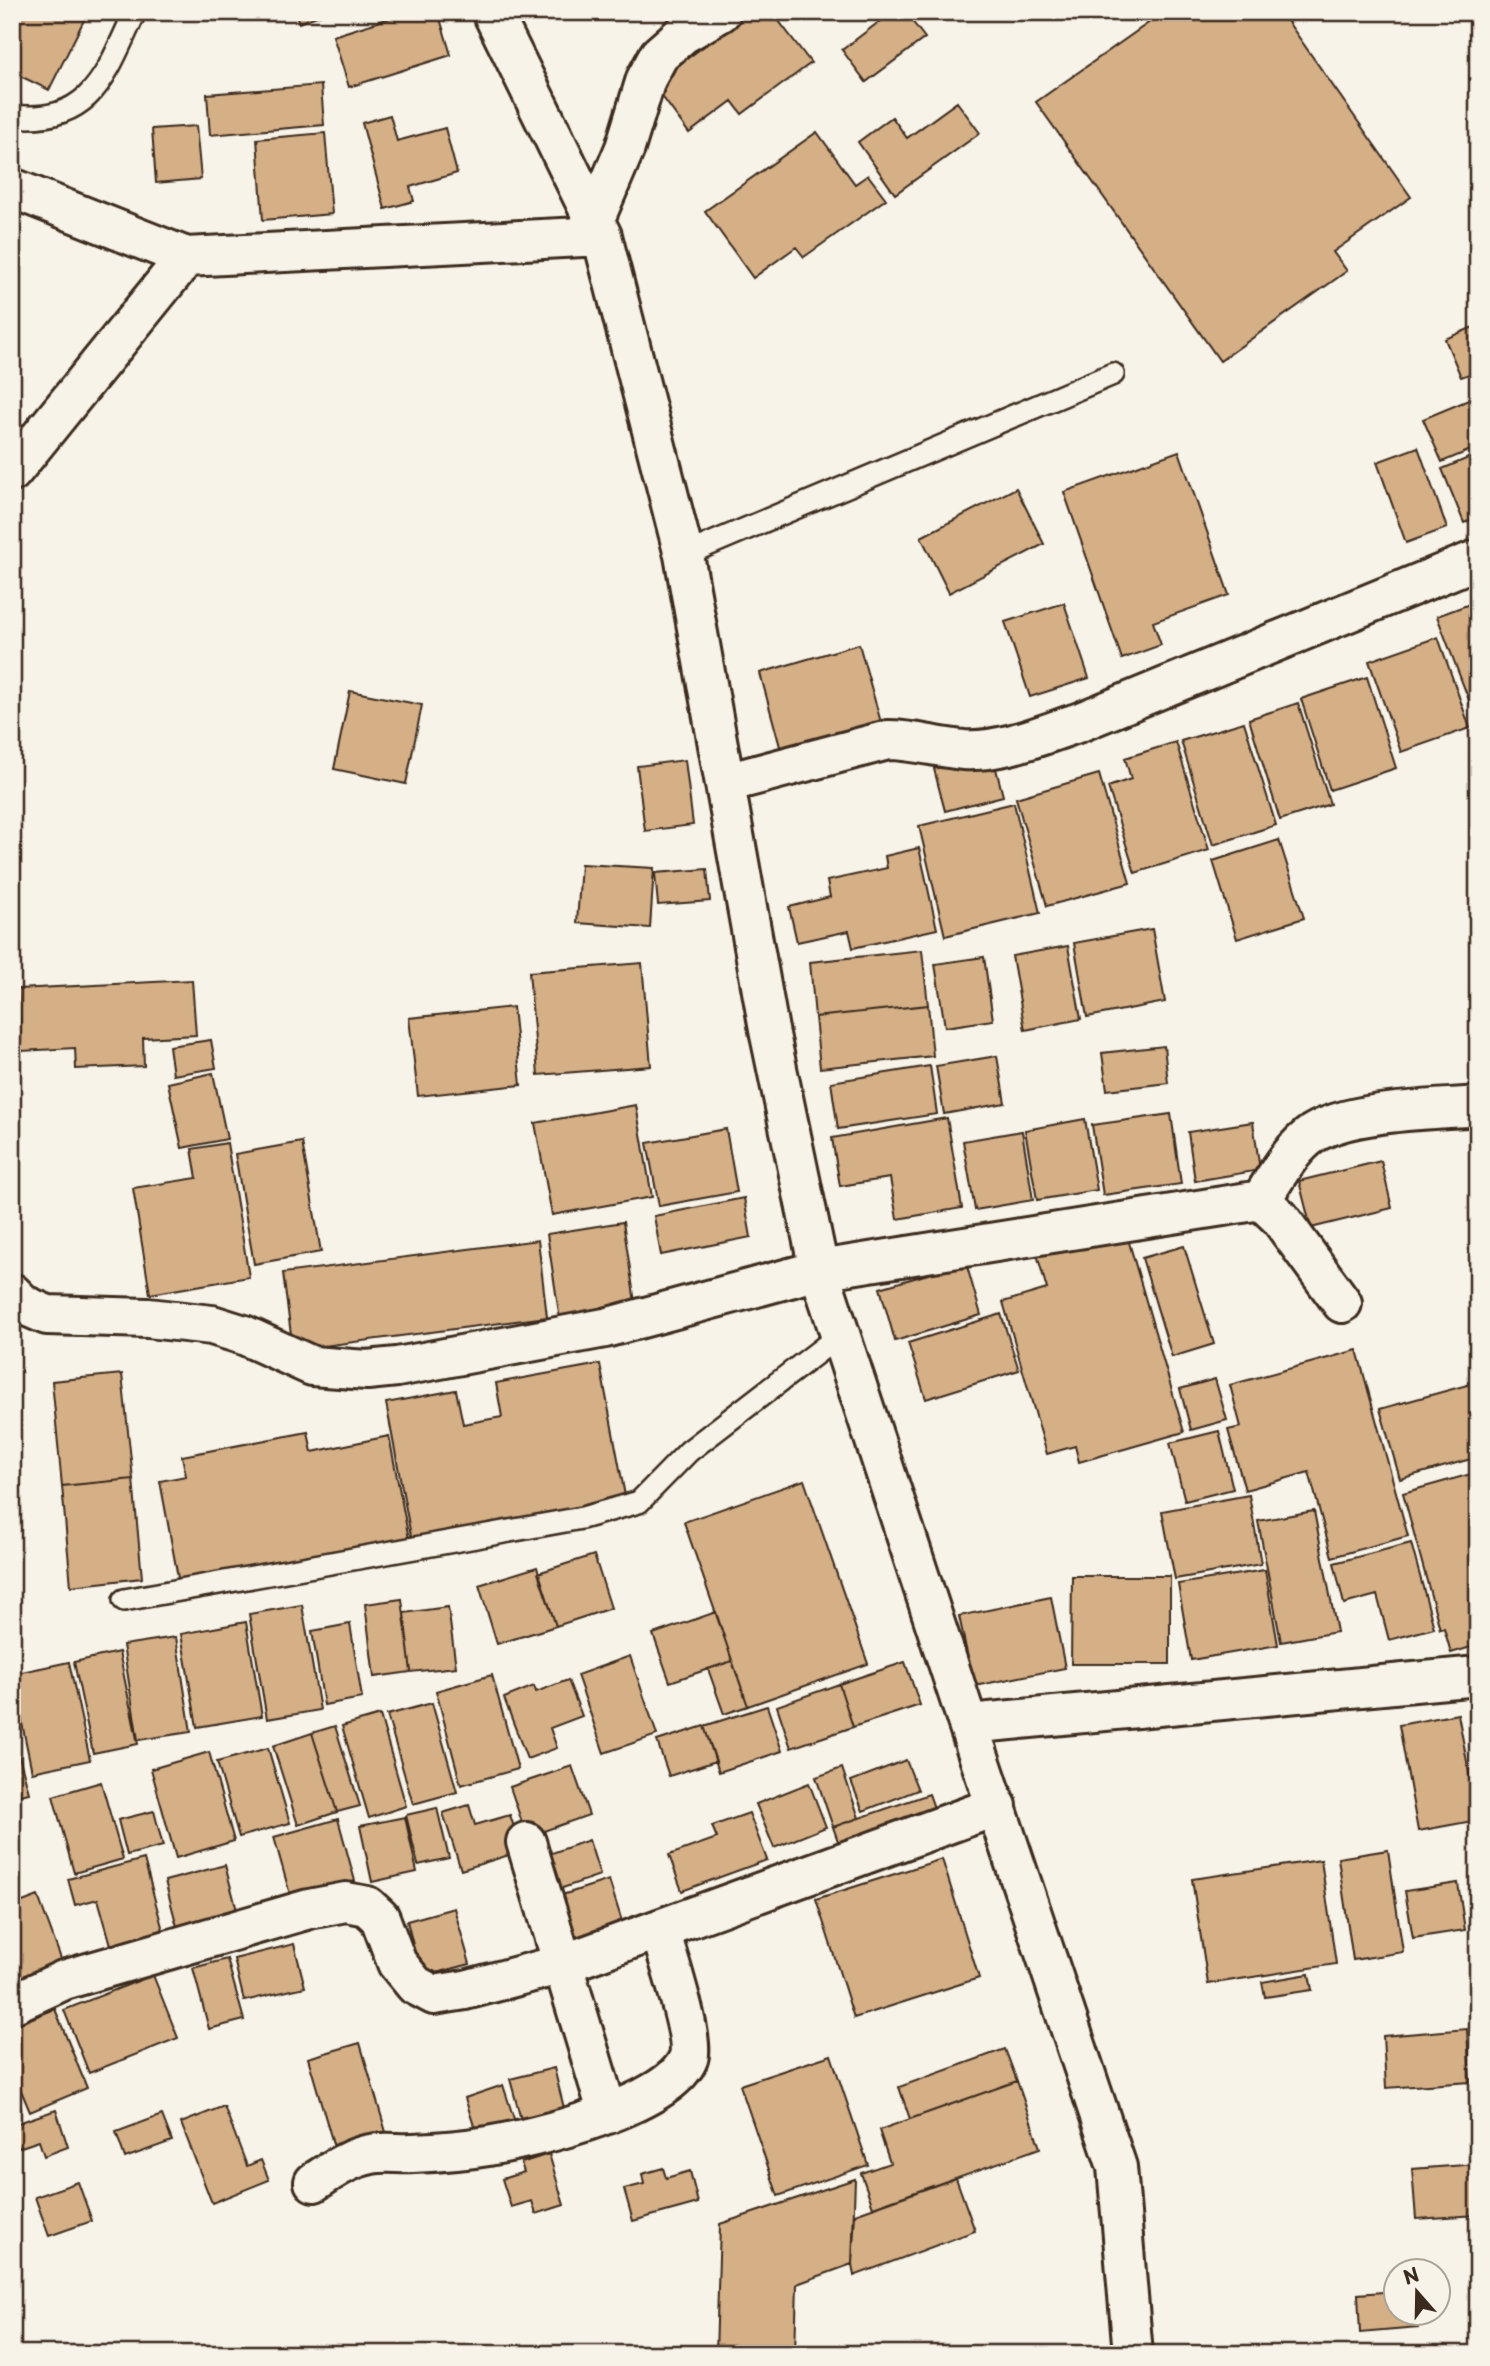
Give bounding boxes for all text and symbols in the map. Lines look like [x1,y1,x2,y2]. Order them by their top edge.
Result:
north arrow [1382,2258,1452,2328]
text: N [1399,2259,1423,2291]

